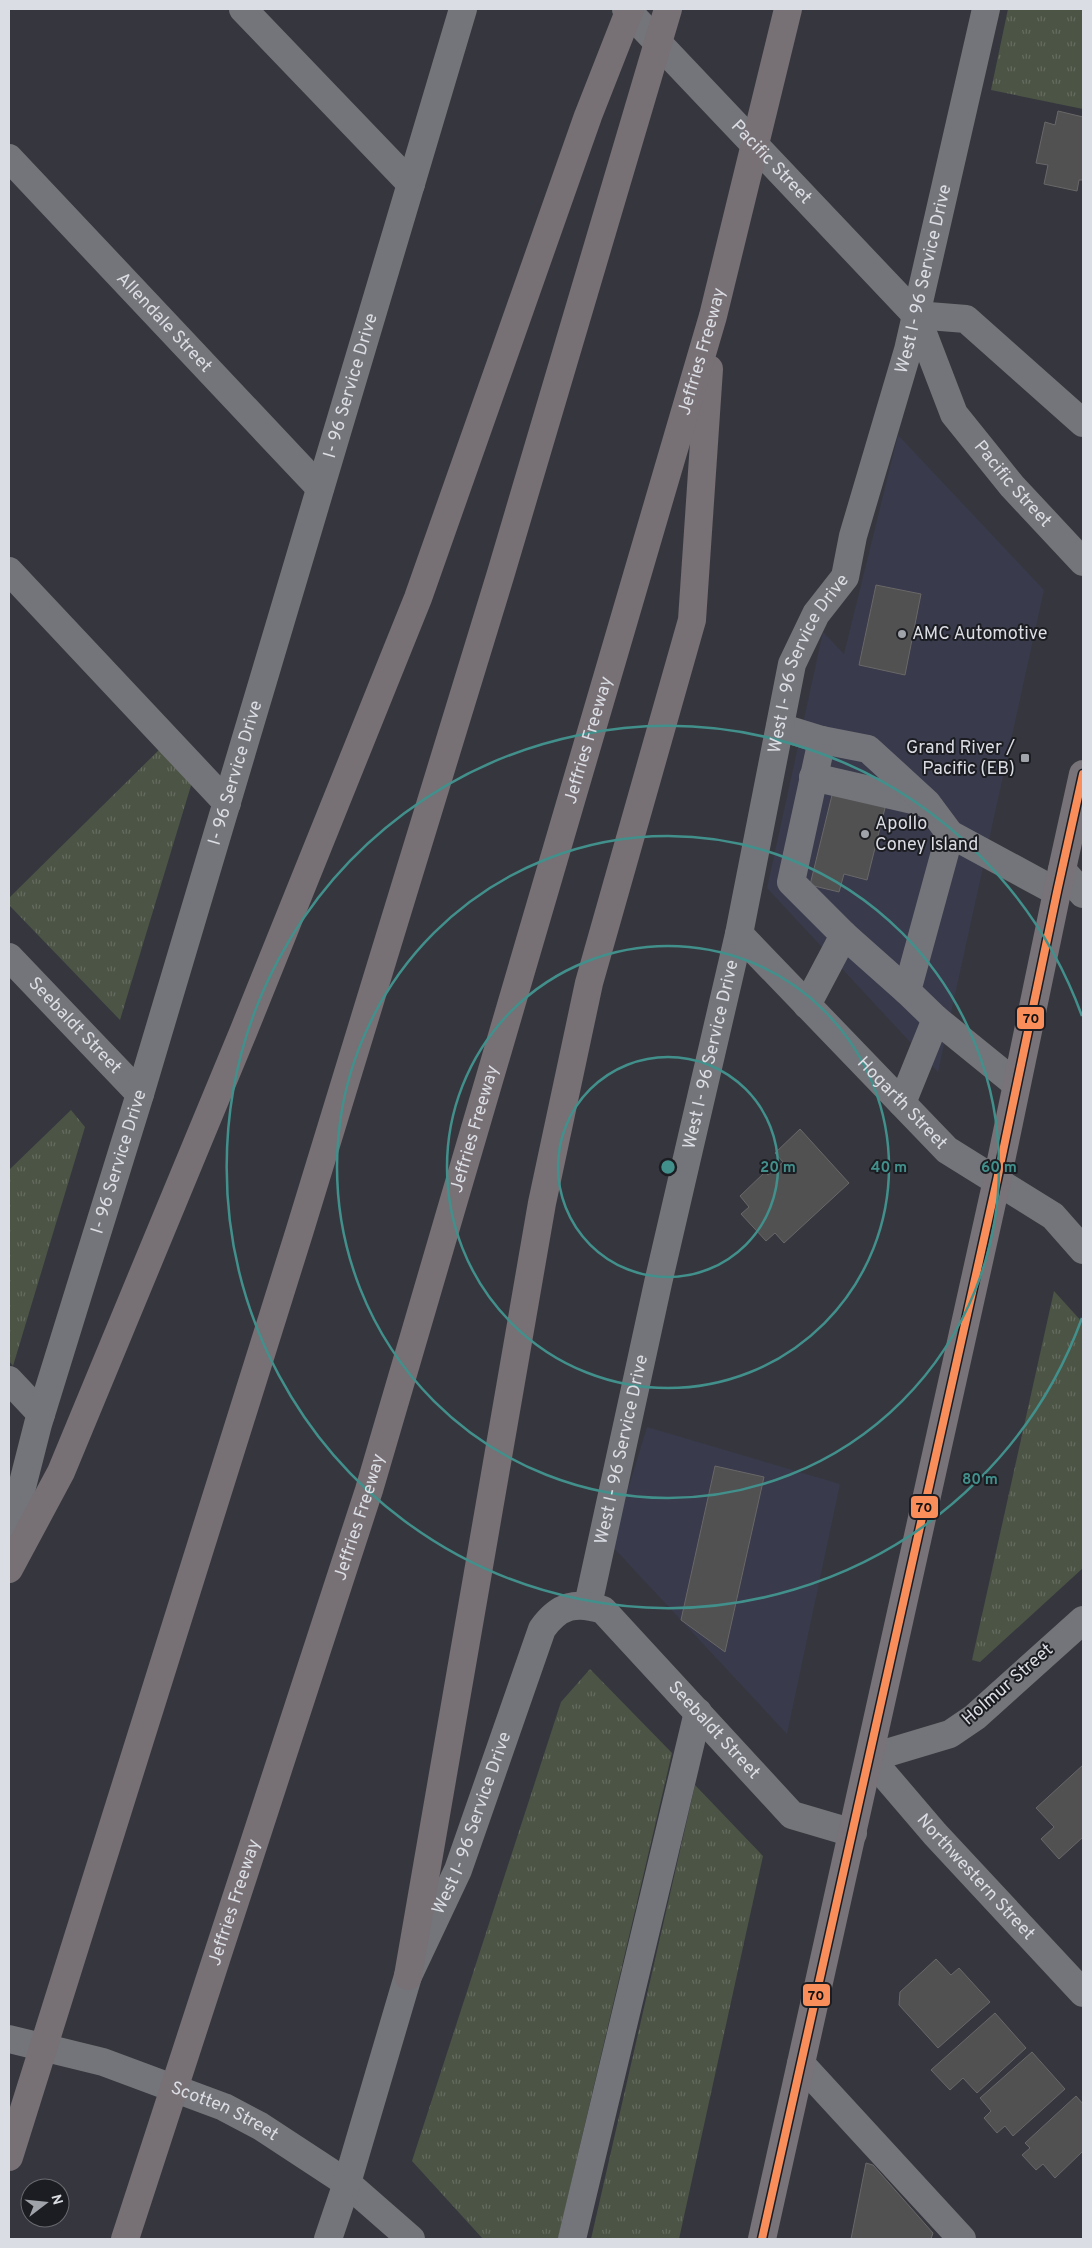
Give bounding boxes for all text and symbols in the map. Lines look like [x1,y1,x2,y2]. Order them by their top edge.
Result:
street label: Pacific Street [726,115,817,209]
street label: West I- 96 Service Drive [890,182,957,376]
street label: Allendale Street [111,267,217,378]
street label: Jeffries Freeway [673,285,731,418]
street label: I- 96 Service Drive [318,311,383,461]
street label: Pacific Street [969,436,1056,532]
street label: West I- 96 Service Drive [763,570,854,755]
place label: AMC Automotive [912,623,1048,646]
marker: AMC Automotive [896,628,908,640]
street label: Jeffries Freeway [559,674,618,807]
street label: I- 96 Service Drive [203,698,268,848]
place label: Grand River / Pacific (EB) [906,737,1015,781]
marker: Grand River / Pacific (EB) [1019,752,1031,764]
place label: Apollo Coney Island [875,813,978,857]
marker: Apollo Coney Island [859,828,871,840]
street label: West I- 96 Service Drive [678,958,744,1152]
street label: Seebaldt Street [23,972,126,1079]
line badge: 70 [1016,1006,1045,1030]
text: 70 [1023,1011,1039,1028]
street label: Hogarth Street [852,1052,952,1155]
street label: Jeffries Freeway [445,1062,504,1195]
street label: I- 96 Service Drive [86,1087,152,1237]
centre of rings [659,1158,677,1176]
text: 20 m [760,1159,796,1178]
text: 40 m [871,1159,907,1178]
text: 60 m [981,1159,1017,1178]
street label: West I- 96 Service Drive [590,1353,654,1547]
street label: Jeffries Freeway [329,1451,390,1584]
text: 80 m [962,1471,998,1490]
line badge: 70 [910,1495,939,1519]
text: 70 [916,1500,932,1517]
street label: Holmur Street [958,1639,1058,1731]
street label: Seebaldt Street [663,1676,765,1784]
street label: West I- 96 Service Drive [427,1729,517,1918]
street label: Northwestern Street [911,1809,1040,1945]
street label: Jeffries Freeway [203,1836,266,1969]
line badge: 70 [802,1983,831,2007]
text: 70 [808,1988,824,2005]
street label: Scotten Street [167,2077,283,2146]
north arrow [20,2178,70,2228]
text: N [46,2193,66,2207]

